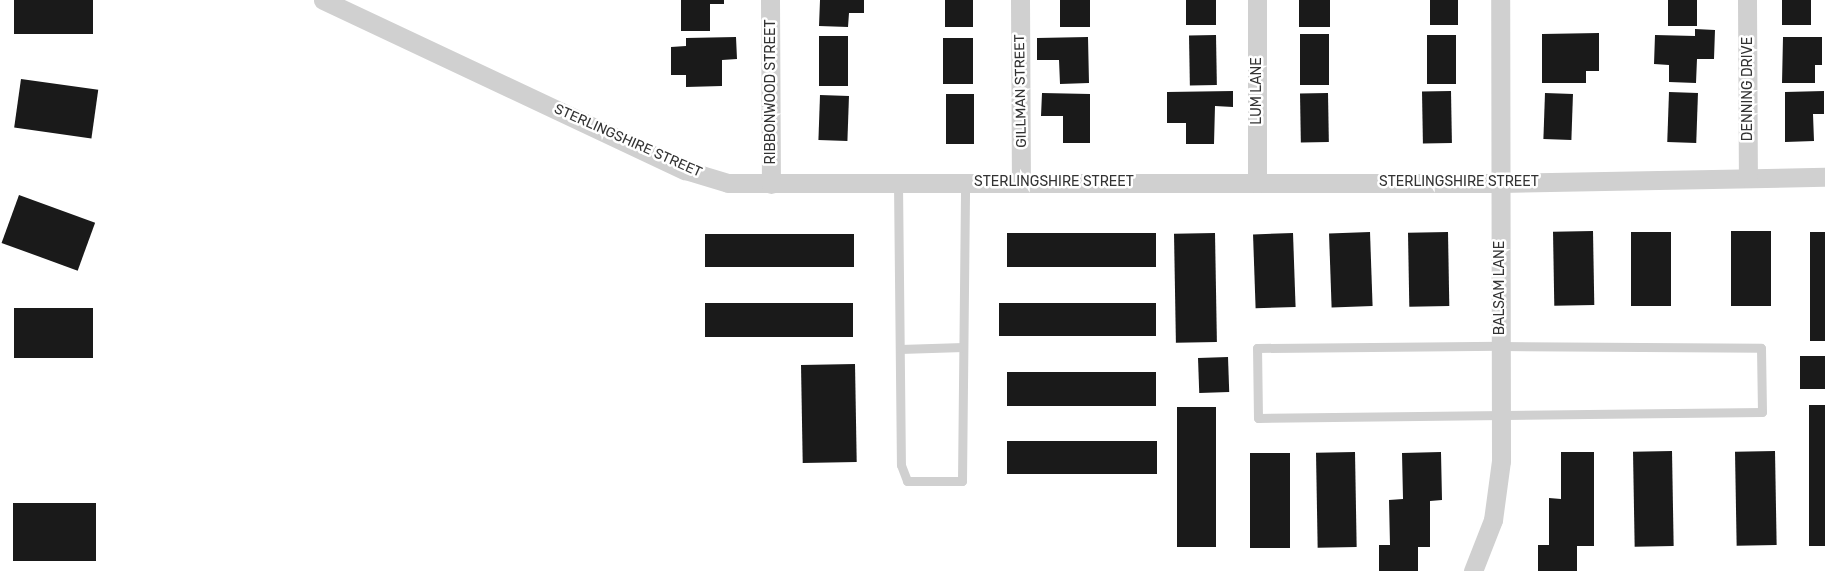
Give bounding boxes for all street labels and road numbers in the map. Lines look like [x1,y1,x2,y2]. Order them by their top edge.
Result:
street label: RIBBONWOOD STREET [763,20,779,164]
street label: GILLMAN STREET [1012,34,1030,148]
street label: DENNING DRIVE [1740,37,1756,141]
street label: LUM LANE [1249,57,1265,125]
street label: STERLINGSHIRE STREET [552,101,704,181]
street label: STERLINGSHIRE STREET [974,174,1134,190]
street label: STERLINGSHIRE STREET [1379,174,1539,190]
street label: BALSAM LANE [1492,241,1508,335]

